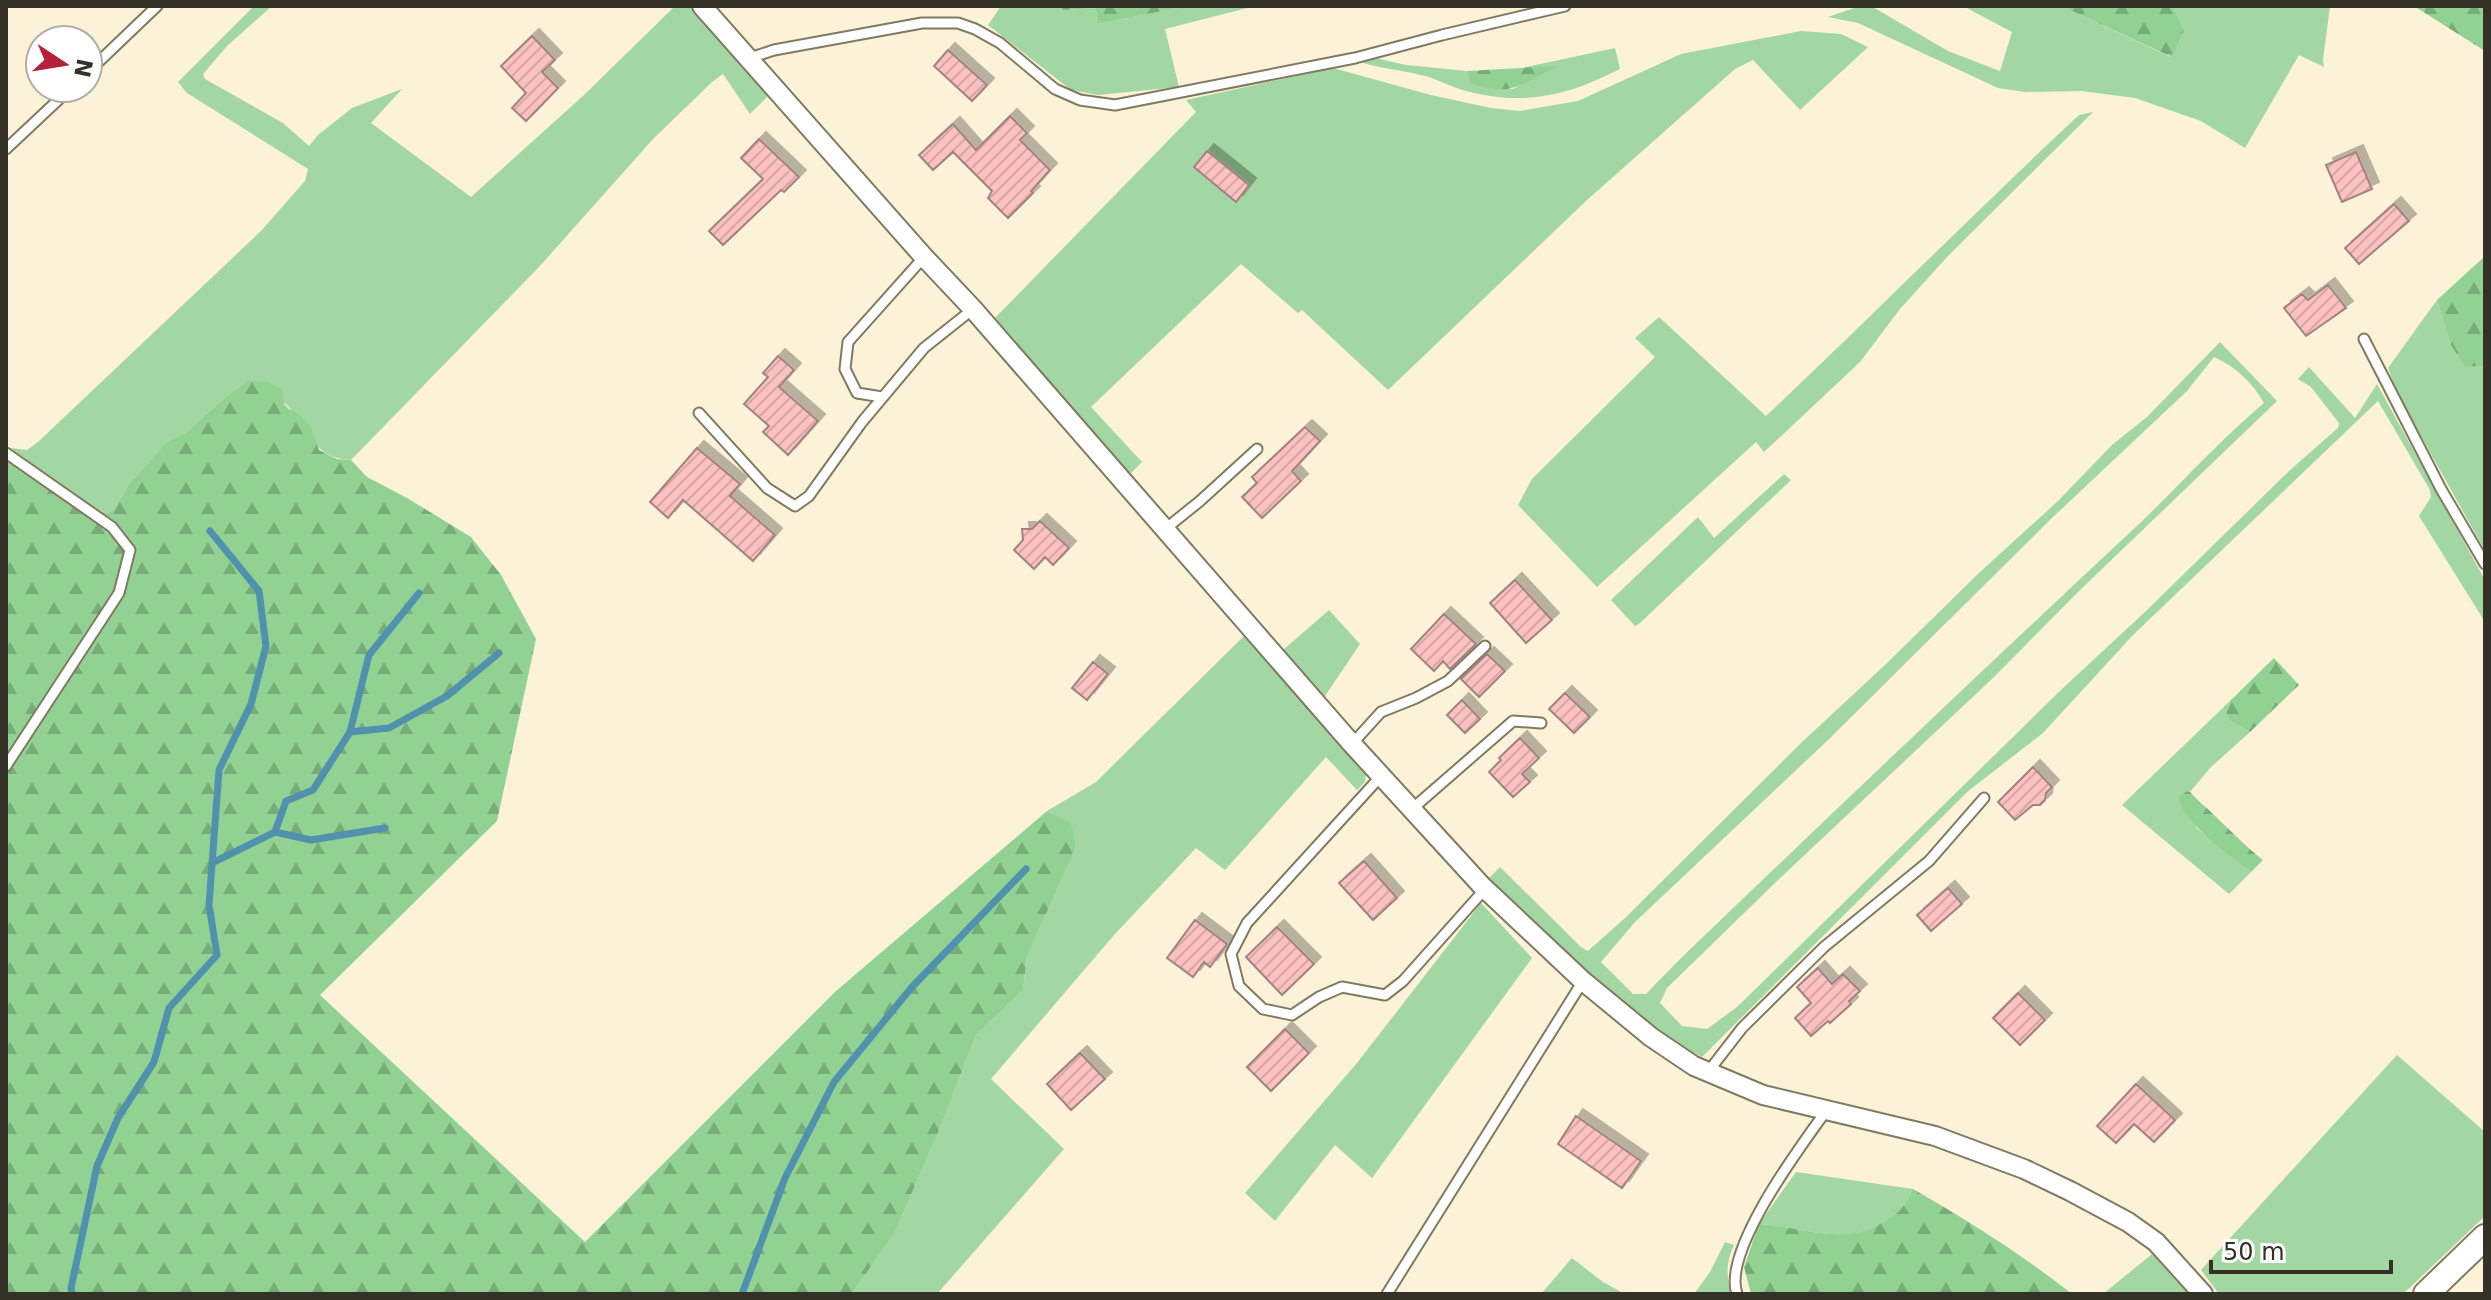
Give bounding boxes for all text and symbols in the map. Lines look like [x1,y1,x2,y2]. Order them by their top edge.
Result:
north arrow [24,24,104,104]
text: N [69,56,97,80]
scale bar [2211,1224,2391,1274]
text: 50 m [2223,1238,2285,1266]

